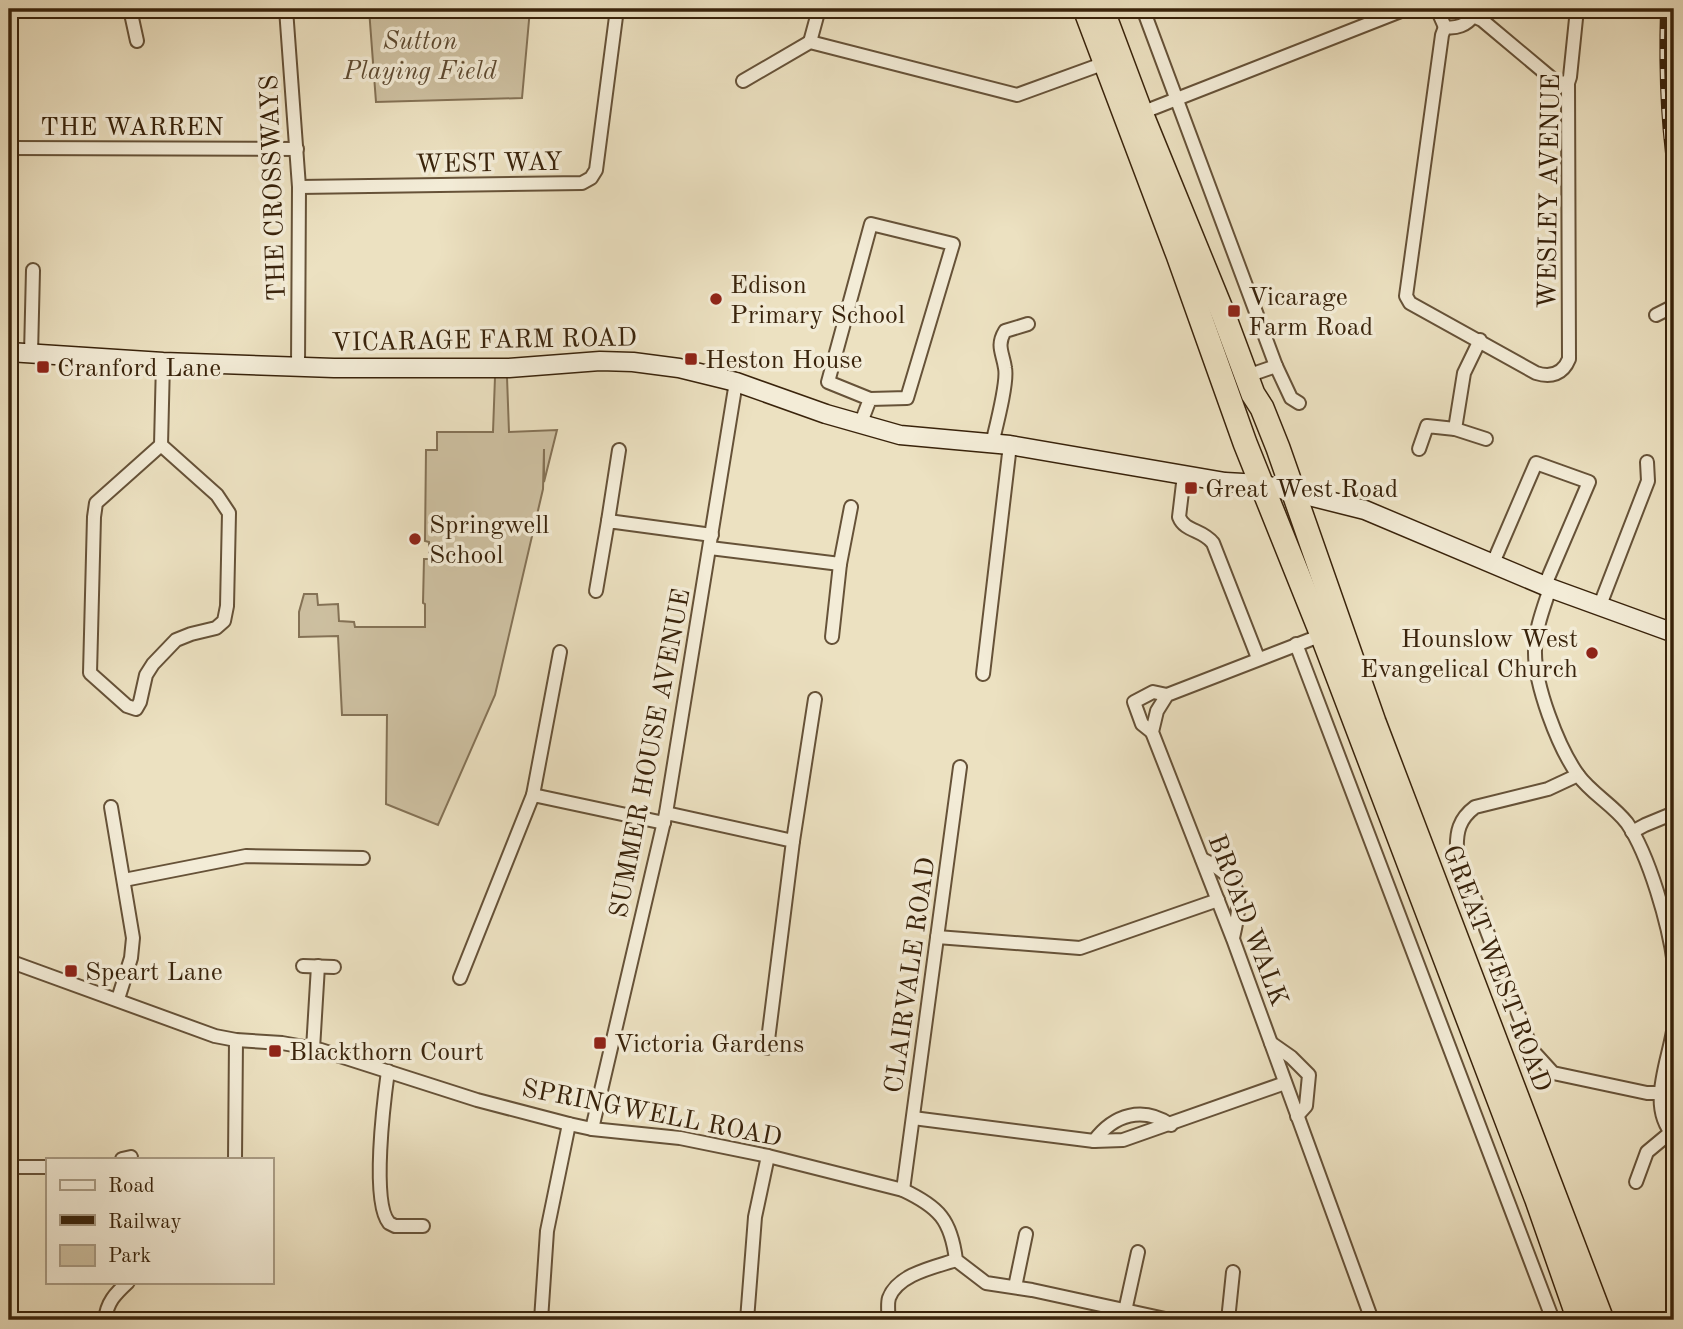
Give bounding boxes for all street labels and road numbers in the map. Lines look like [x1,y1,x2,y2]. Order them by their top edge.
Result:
street label: WESLEY AVENUE [1535,73,1565,309]
street label: THE CROSSWAYS [257,74,291,302]
street label: THE WARREN [40,115,224,141]
street label: WEST WAY [415,150,563,178]
street label: VICARAGE FARM ROAD [331,325,637,357]
street label: SUMMER HOUSE AVENUE [606,587,696,920]
street label: BROAD WALK [1202,831,1292,1010]
street label: GREAT WEST ROAD [1437,842,1555,1096]
street label: CLAIRVALE ROAD [882,856,940,1095]
street label: SPRINGWELL ROAD [519,1076,784,1152]

